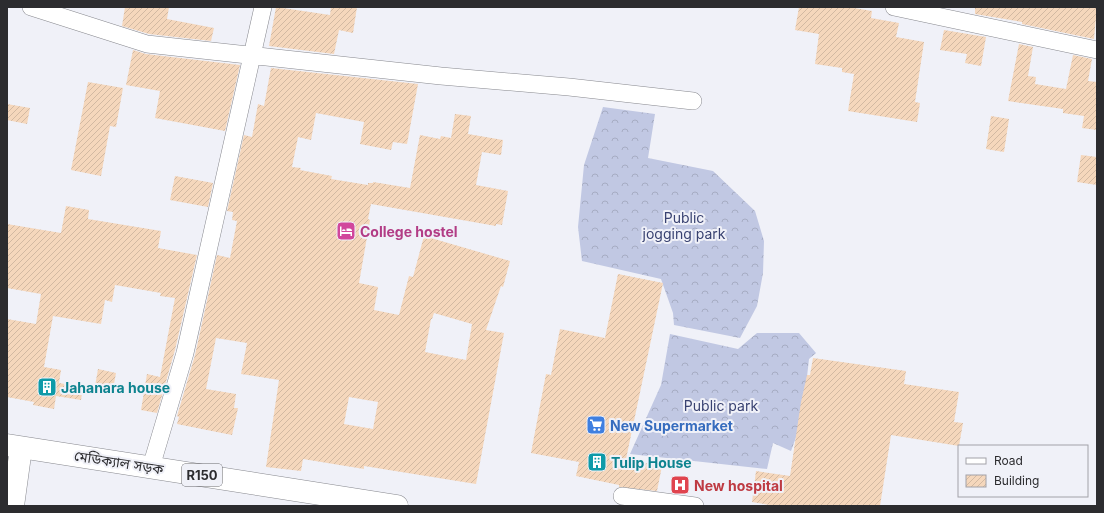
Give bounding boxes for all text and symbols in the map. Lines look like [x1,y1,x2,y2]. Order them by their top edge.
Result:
park label: Public jogging park [642,209,726,242]
hotel icon: College hostel [335,220,357,242]
place label: College hostel [360,223,458,240]
building icon: Jahanara house [36,376,58,398]
place label: Jahanara house [61,379,170,396]
park label: Public park [684,397,758,414]
supermarket icon: New Supermarket [585,414,607,436]
place label: New Supermarket [610,417,733,434]
legend [958,445,1088,497]
street label: মেডিক্যাল সড়ক [73,447,166,478]
building icon: Tulip House [586,451,608,473]
text: Road [994,453,1023,468]
place label: Tulip House [611,454,692,471]
road number: R150 [182,464,222,486]
text: Building [994,473,1039,488]
hospital icon: New hospital [669,474,691,496]
place label: New hospital [694,477,783,494]

